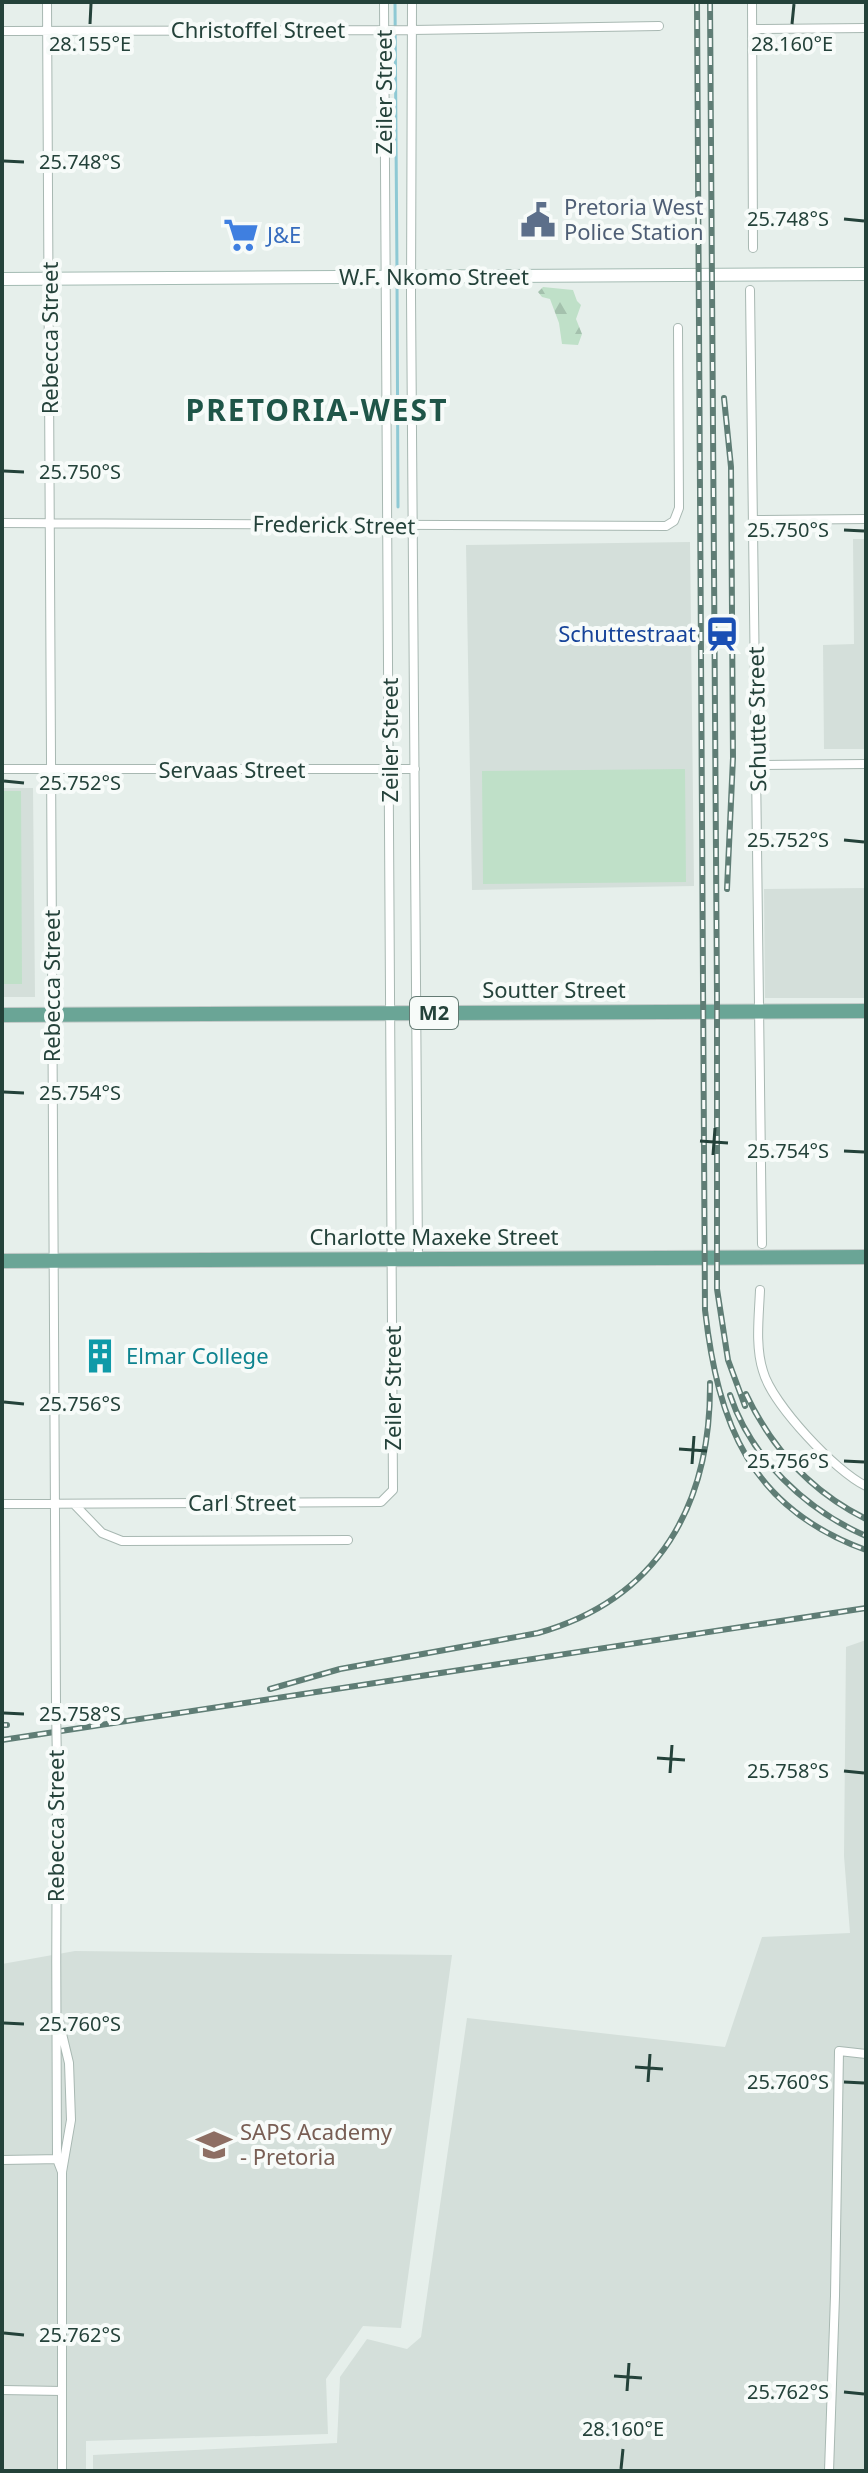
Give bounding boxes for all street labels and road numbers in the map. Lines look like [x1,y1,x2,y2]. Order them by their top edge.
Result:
street label: Christoffel Street [171,14,345,44]
street label: Zeiler Street [368,29,398,154]
street label: W.F. Nkomo Street [339,261,529,291]
street label: Rebecca Street [34,262,64,414]
street label: Frederick Street [252,508,416,540]
street label: Schutte Street [740,646,772,792]
street label: Zeiler Street [374,677,404,802]
street label: Servaas Street [158,754,306,784]
street label: Rebecca Street [36,910,66,1062]
street label: Soutter Street [482,974,626,1004]
road number: M2 [410,997,458,1029]
street label: Charlotte Maxeke Street [309,1221,559,1251]
street label: Zeiler Street [377,1325,407,1450]
street label: Carl Street [188,1487,296,1517]
street label: Rebecca Street [40,1750,70,1902]

